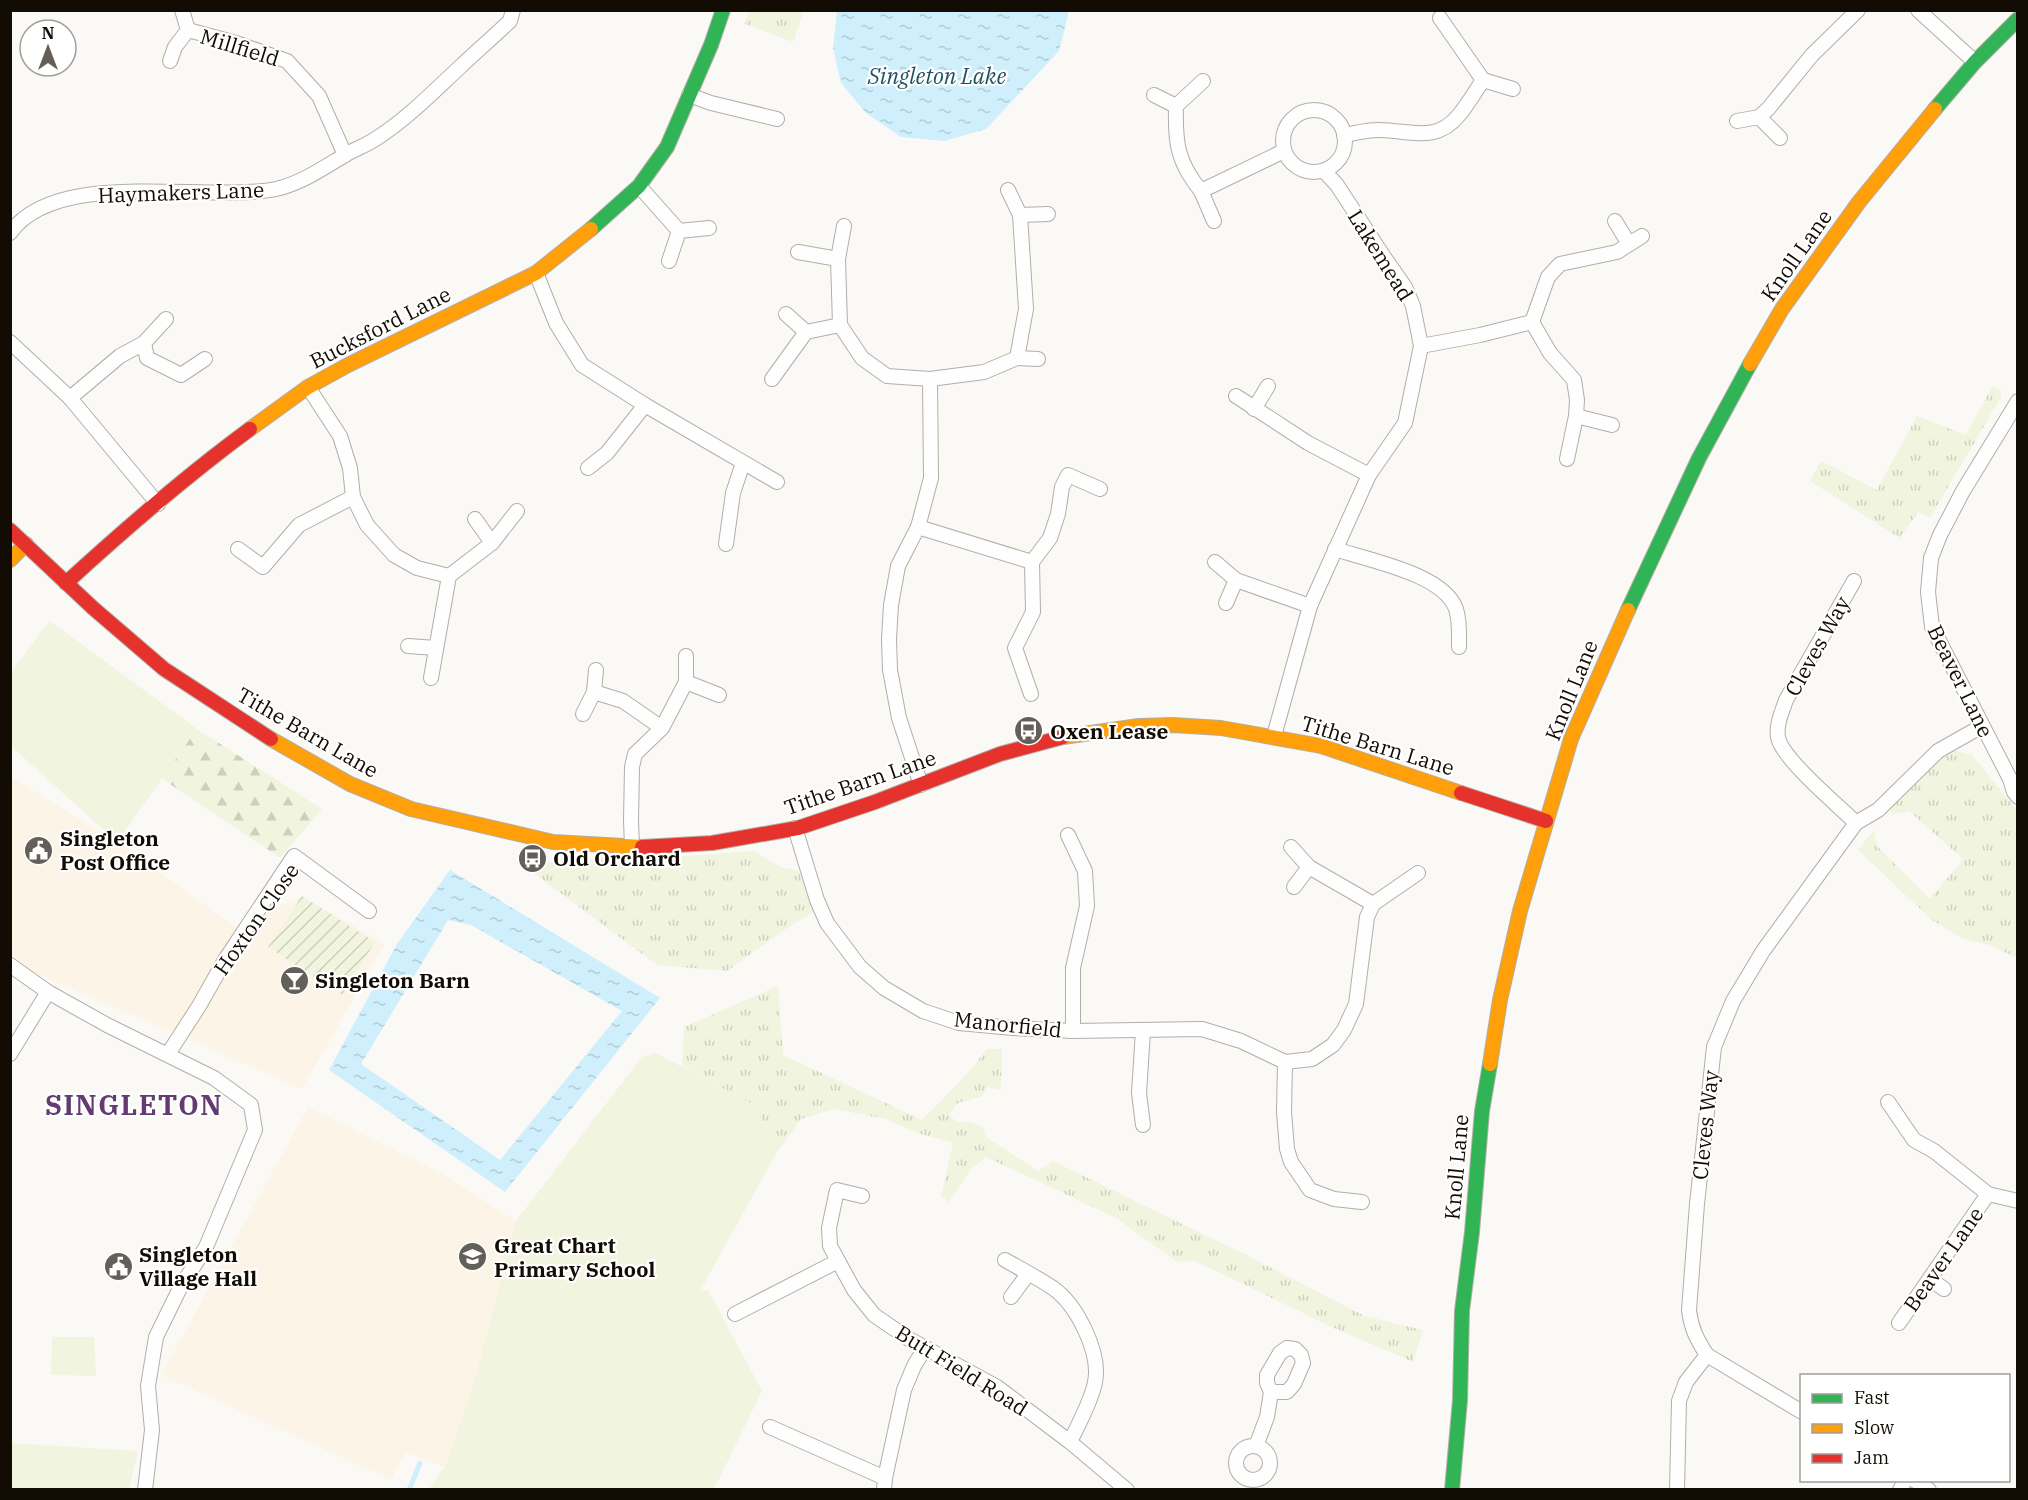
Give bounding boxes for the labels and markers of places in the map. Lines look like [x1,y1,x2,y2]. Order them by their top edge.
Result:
bus stop icon: Oxen Lease [1013,715,1045,747]
place label: Oxen Lease [1050,717,1168,745]
place label: Singleton Post Office [60,824,170,876]
public building icon: Singleton Post Office [23,834,55,866]
bus stop icon: Old Orchard [516,842,548,874]
place label: Old Orchard [553,844,681,872]
bar icon: Singleton Barn [278,964,310,996]
place label: Singleton Barn [315,966,470,994]
place label: Great Chart Primary School [494,1231,655,1283]
place label: Singleton Village Hall [139,1240,257,1292]
school or university icon: Great Chart Primary School [457,1241,489,1273]
public building icon: Singleton Village Hall [102,1250,134,1282]

